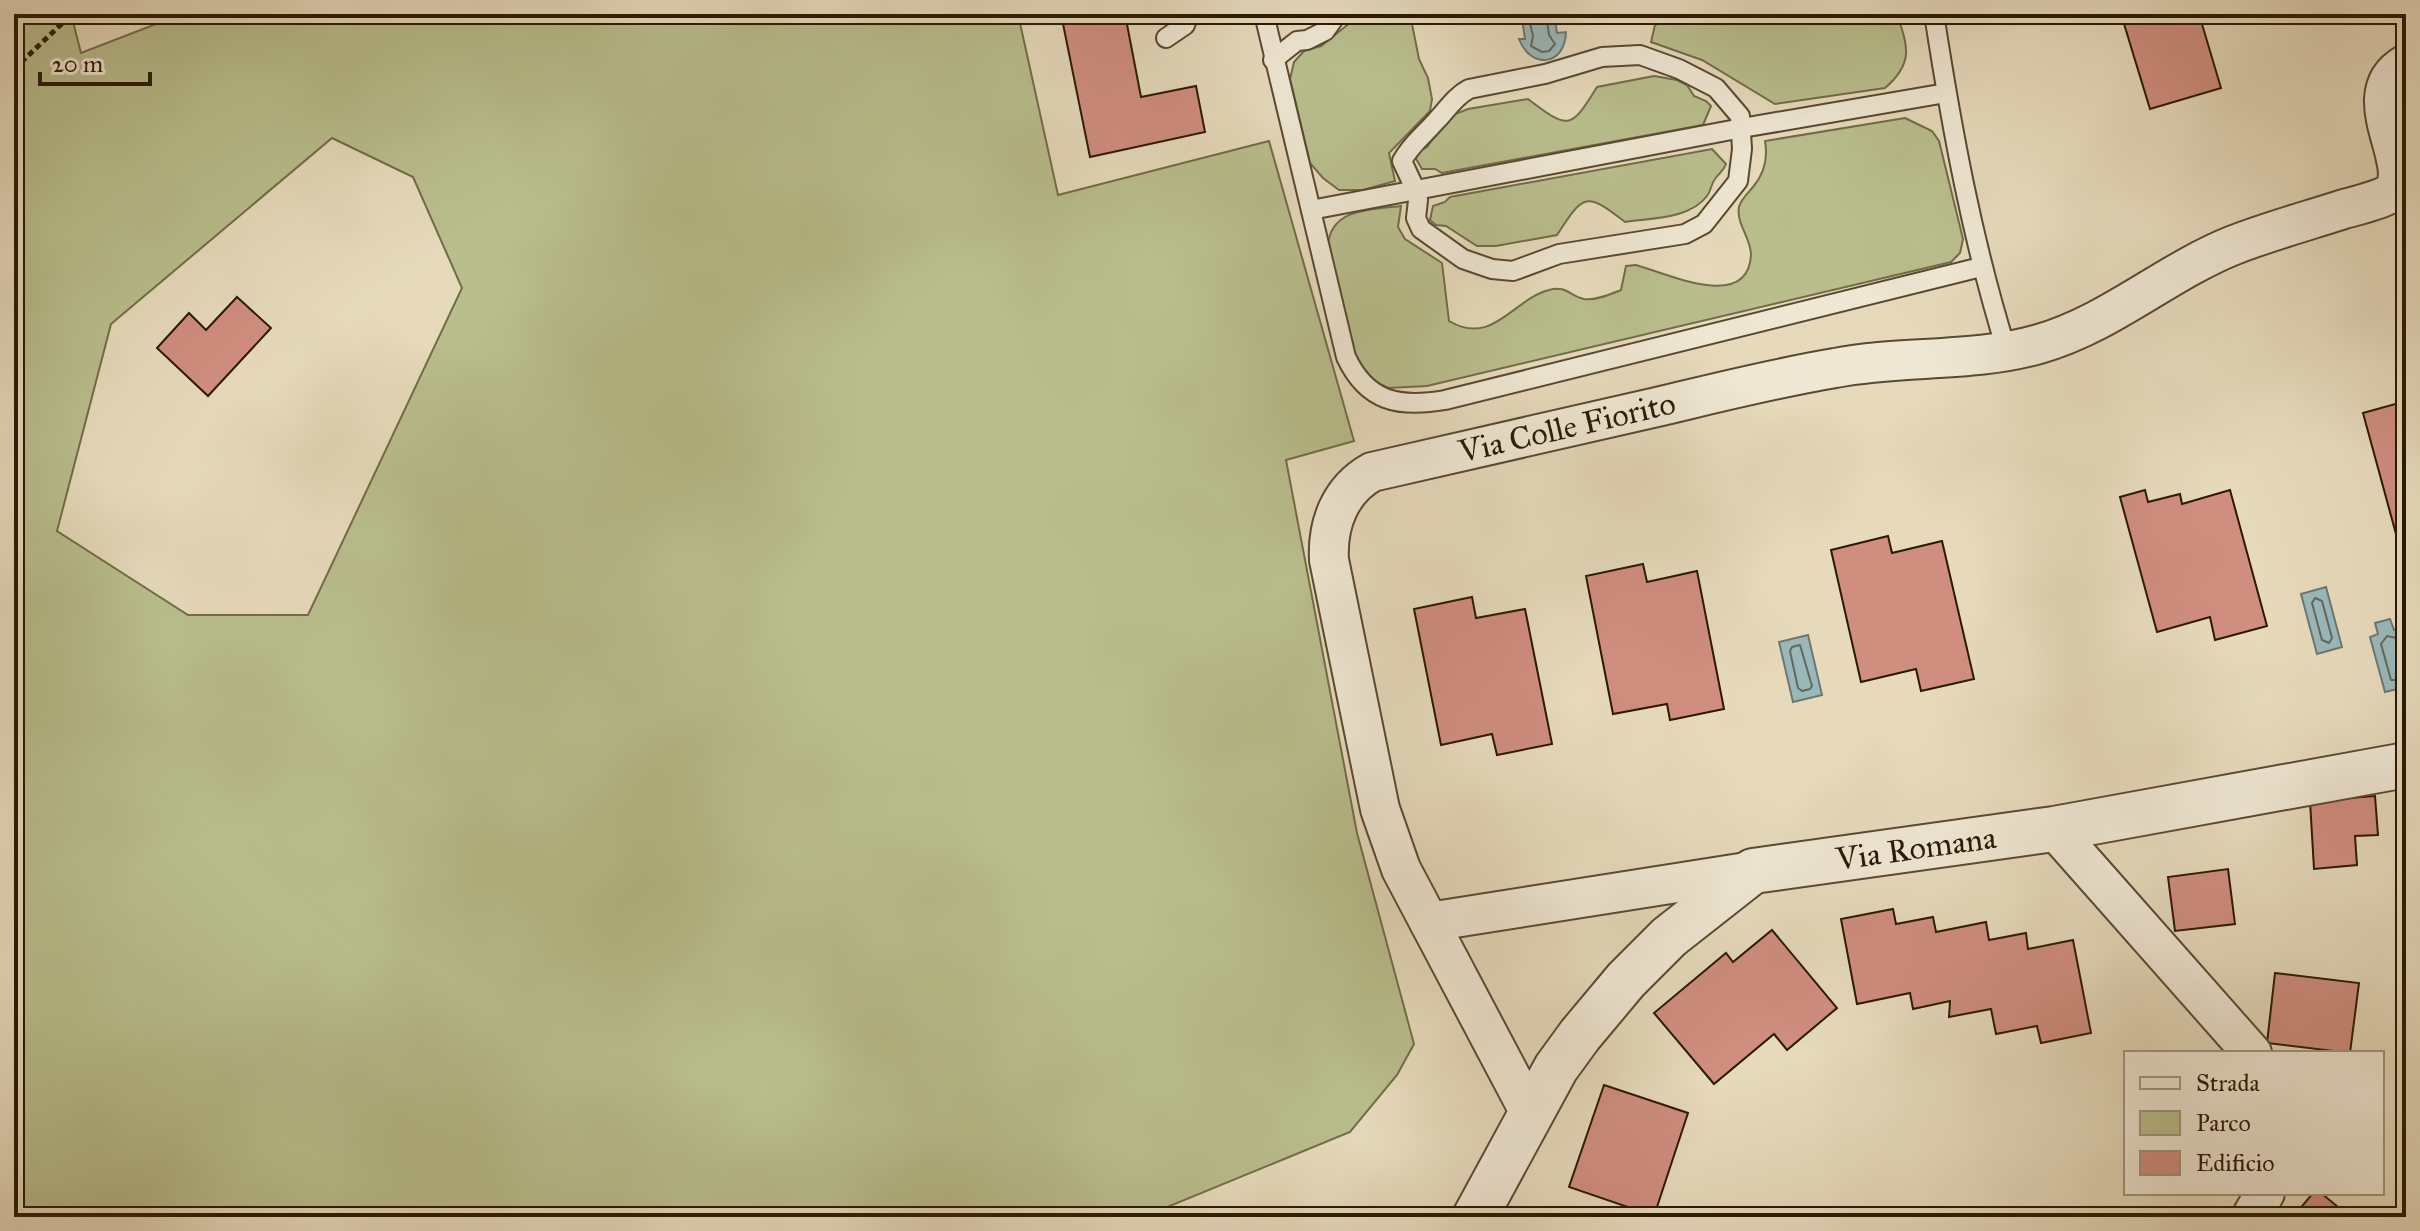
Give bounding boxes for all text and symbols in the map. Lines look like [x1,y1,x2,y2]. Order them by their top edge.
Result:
scale bar [40,36,150,86]
text: 20 m [52,49,103,79]
street label: Via Colle Fiorito [1454,384,1679,472]
street label: Via Romana [1833,818,1999,879]
legend [2124,1051,2384,1195]
text: Strada [2196,1068,2260,1098]
text: Parco [2196,1108,2251,1138]
text: Edificio [2196,1148,2275,1178]

